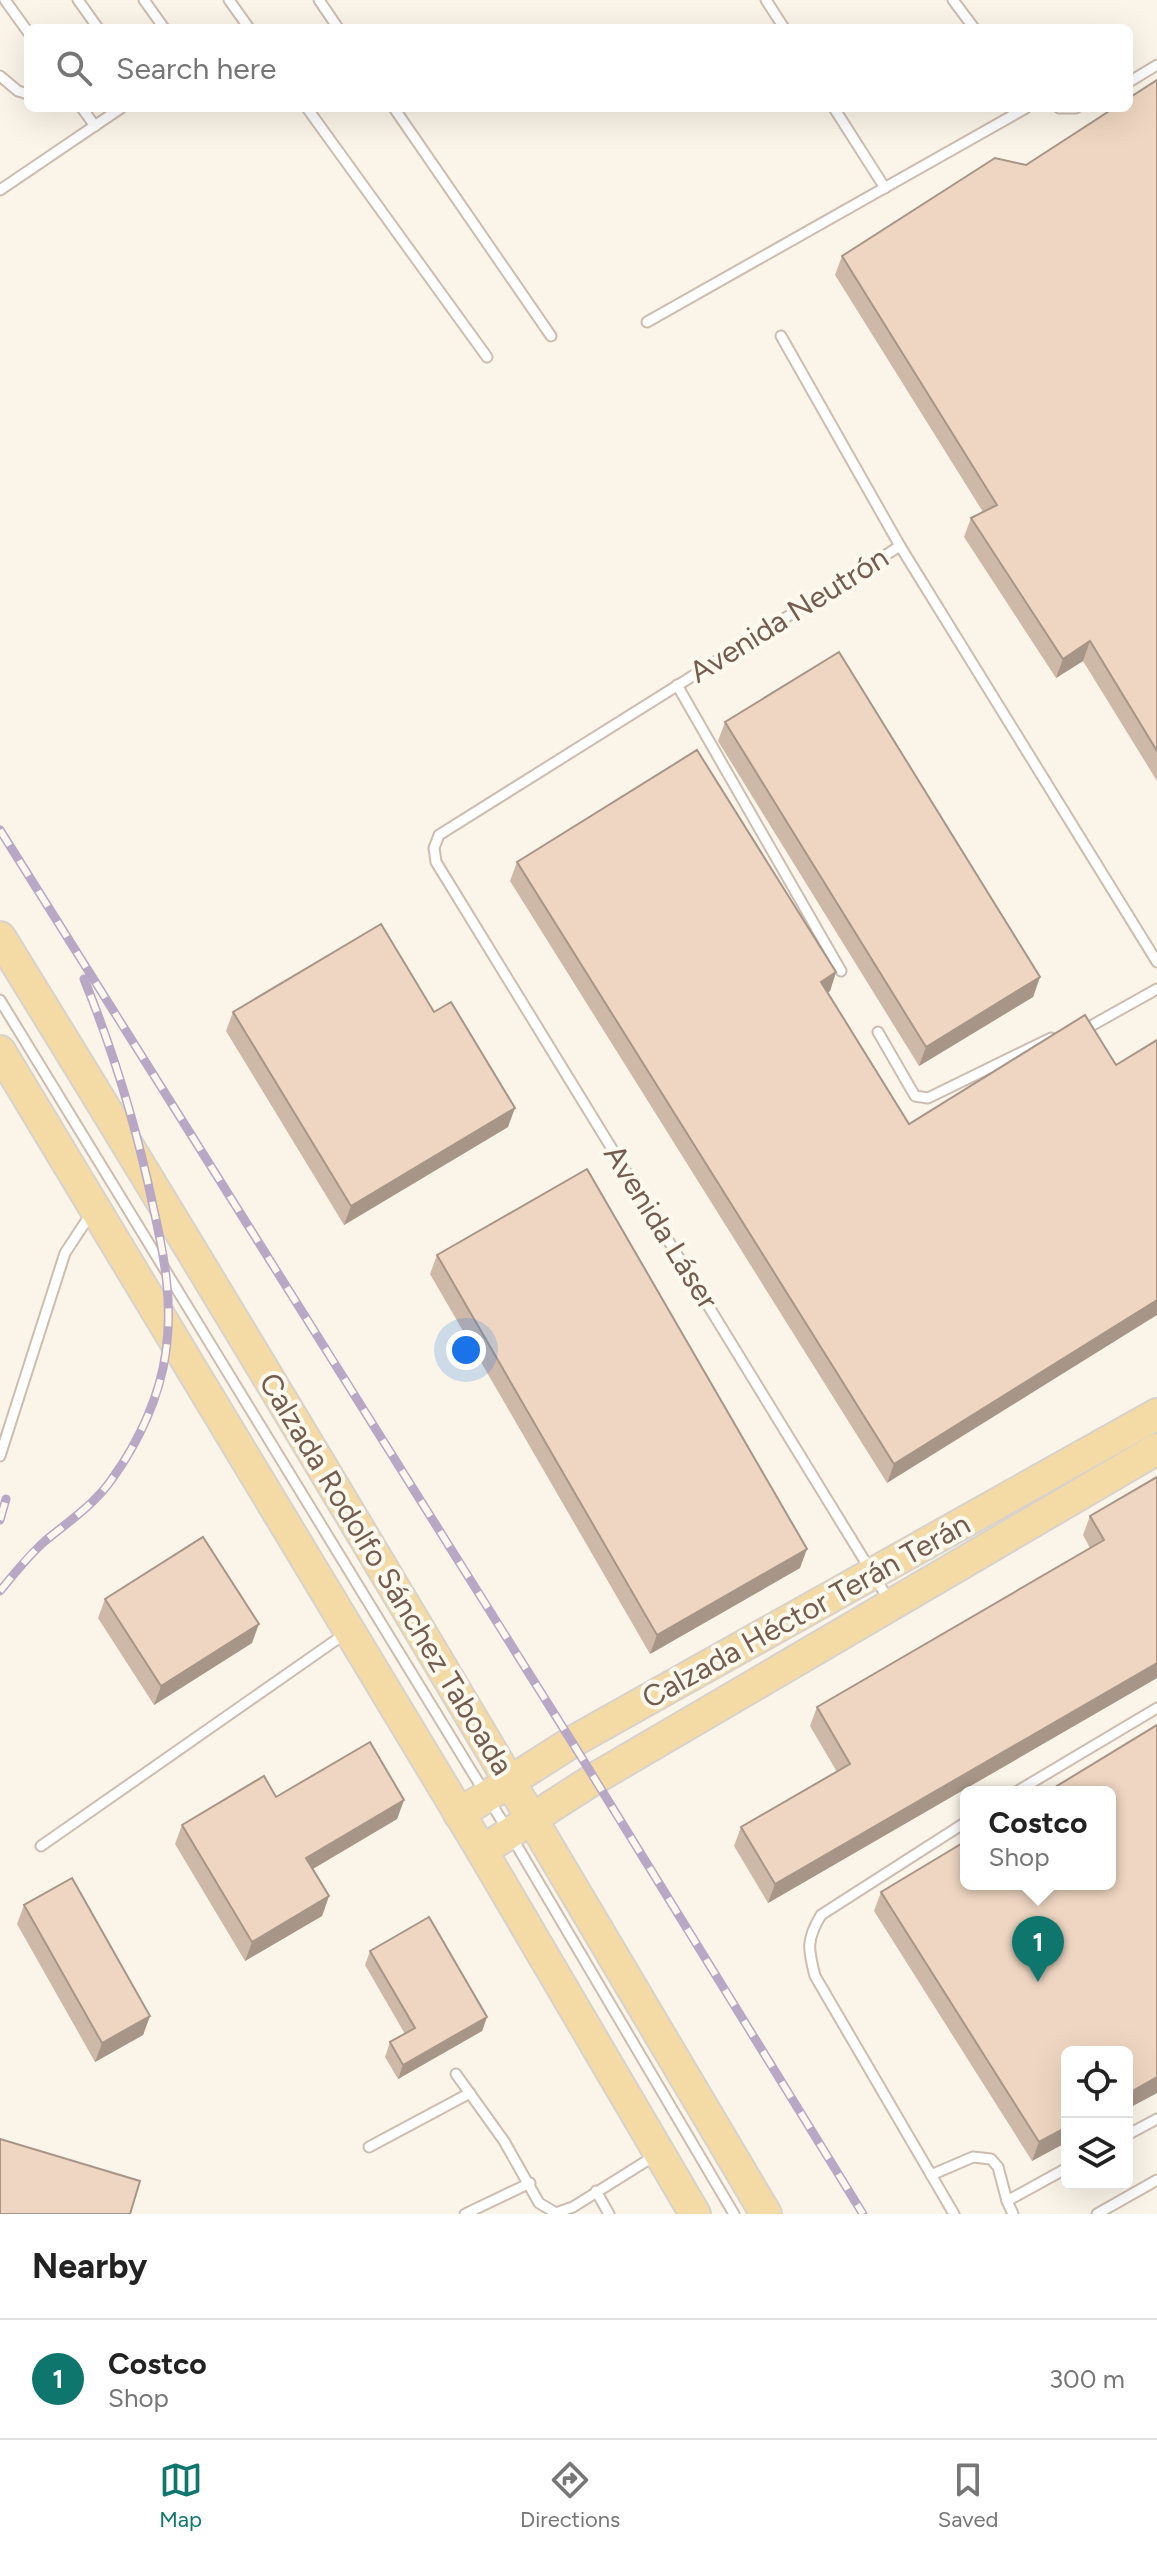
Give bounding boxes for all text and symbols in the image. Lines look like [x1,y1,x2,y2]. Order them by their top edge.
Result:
search box [24,24,1133,112]
icon: search [52,46,96,90]
text: Search here [116,50,276,87]
street label: Avenida Neutrón [682,539,895,691]
street label: Avenida Láser [596,1138,727,1316]
your location [446,1330,486,1370]
street label: Calzada Rodolfo Sánchez Taboada [251,1366,521,1781]
street label: Calzada Héctor Terán Terán [635,1505,976,1716]
popup [960,1786,1116,1890]
text: Costco [989,1804,1087,1841]
text: Shop [989,1841,1050,1873]
pin: 1 [1012,1916,1064,1982]
map controls [1061,2046,1133,2190]
button: locate [1061,2046,1133,2118]
button: layers [1061,2118,1133,2190]
text: Nearby [32,2246,147,2287]
text: Costco [108,2345,207,2382]
text: 1 [53,2363,63,2395]
text: 300 m [1049,2363,1125,2395]
text: Shop [108,2382,169,2414]
tab: Map [159,2458,203,2533]
tab: Directions [520,2458,620,2533]
tab: Saved [938,2458,998,2533]

